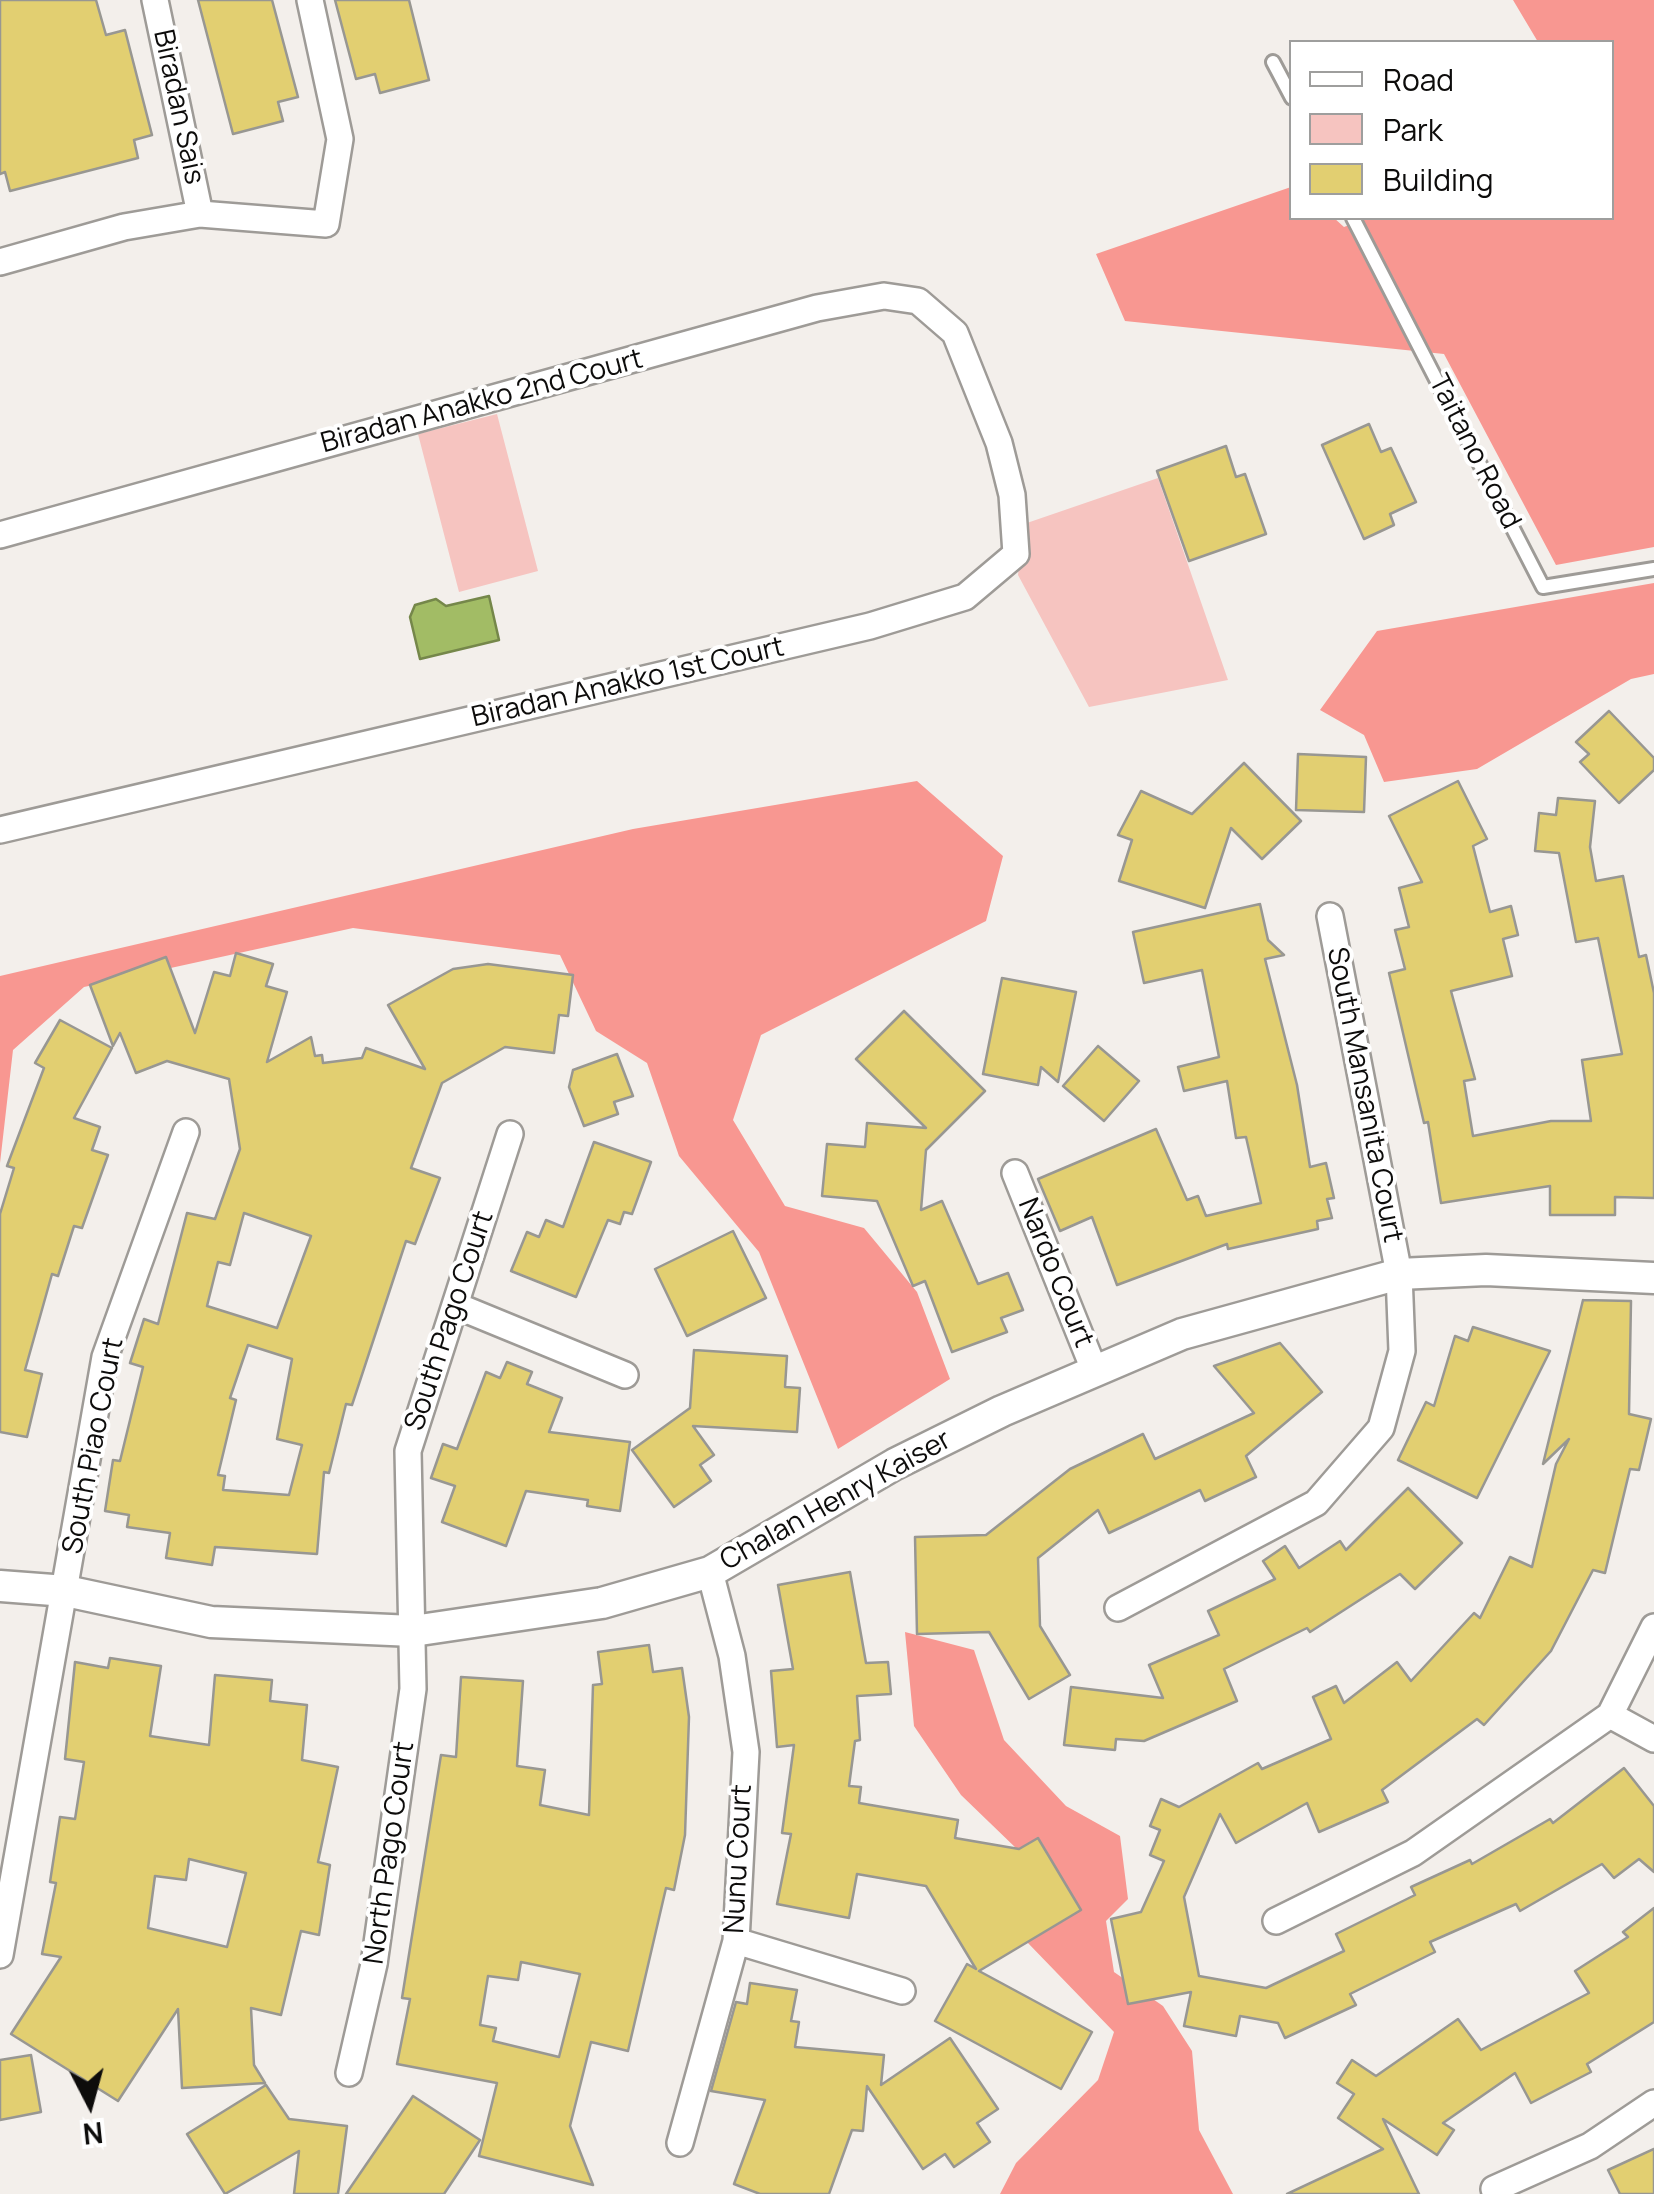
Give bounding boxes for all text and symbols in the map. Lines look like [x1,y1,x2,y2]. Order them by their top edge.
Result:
street label: Biradan Sais [145,27,211,187]
legend [1289,40,1614,220]
text: Road [1383,59,1454,100]
text: Park [1383,109,1443,150]
text: Building [1383,159,1494,200]
street label: Biradan Anakko 2nd Court [317,343,647,461]
street label: Taitano Road [1421,369,1527,535]
street label: Biradan Anakko 1st Court [468,631,788,735]
street label: South Mansanita Court [1319,945,1409,1245]
street label: Nardo Court [1010,1194,1100,1352]
street label: South Pago Court [399,1207,501,1435]
street label: South Piao Court [57,1335,131,1557]
street label: Chalan Henry Kaiser [715,1424,957,1578]
street label: North Pago Court [358,1740,422,1966]
street label: Nunu Court [718,1784,760,1934]
north arrow [40,2054,140,2154]
text: N [81,2114,105,2154]

